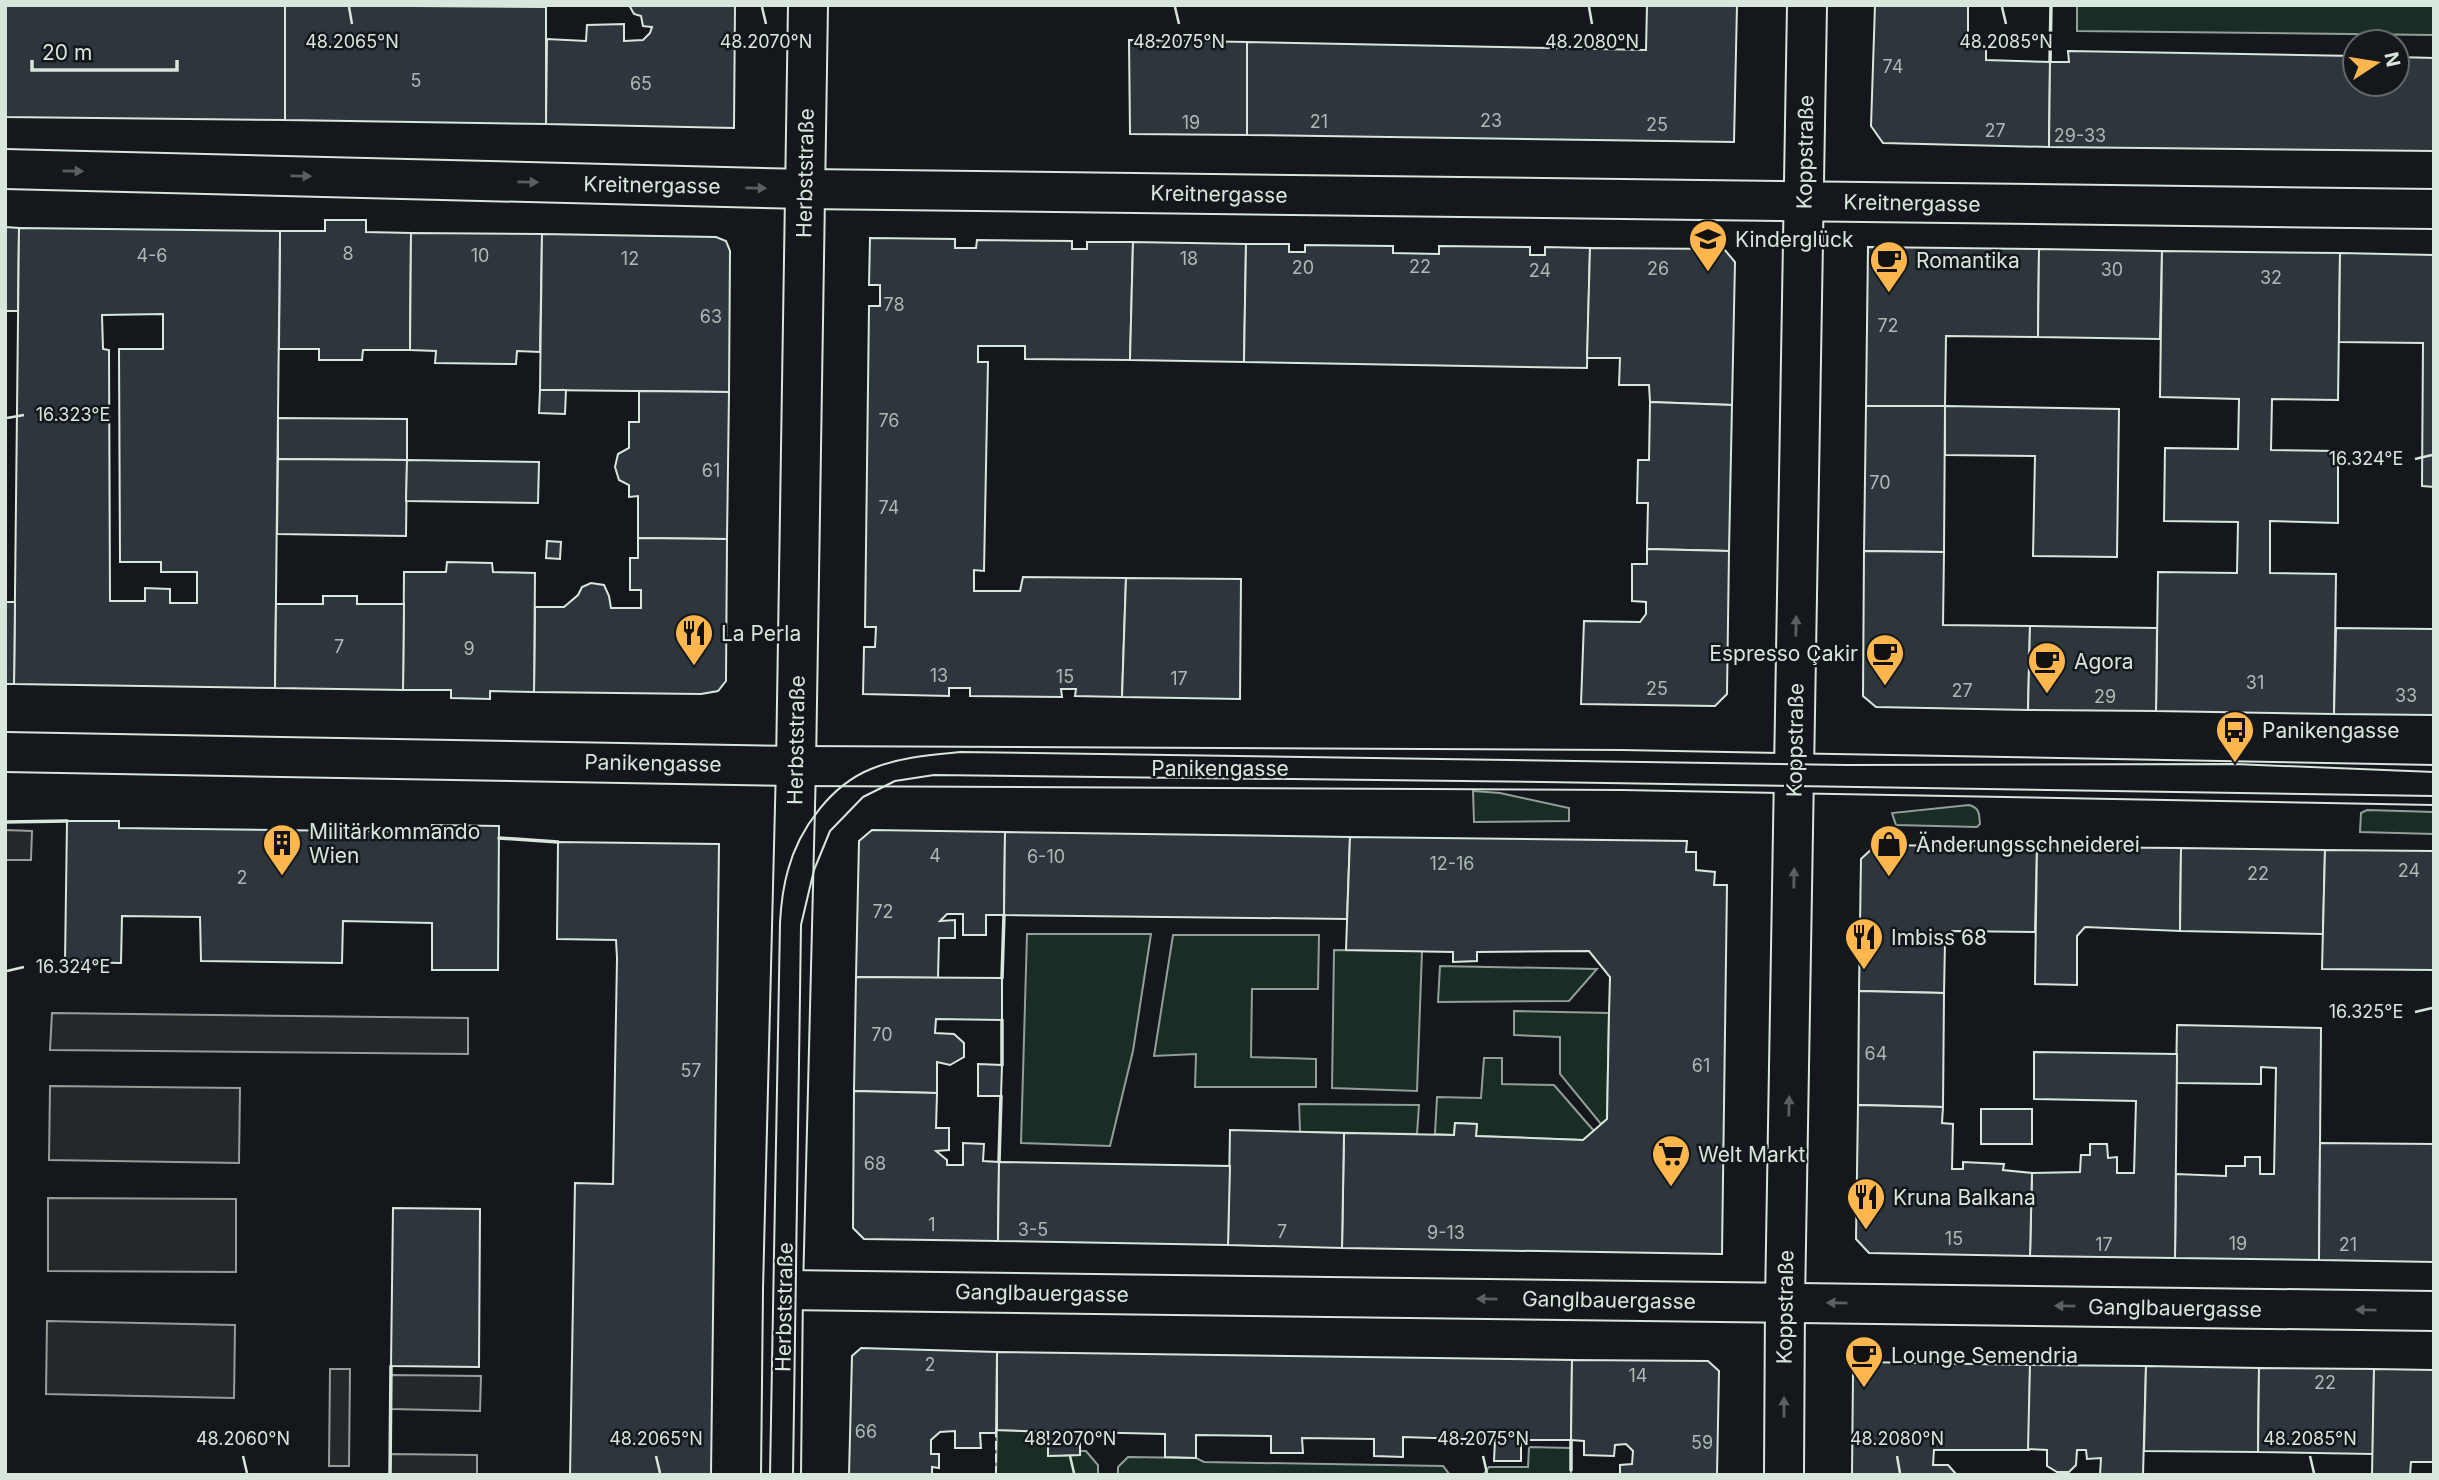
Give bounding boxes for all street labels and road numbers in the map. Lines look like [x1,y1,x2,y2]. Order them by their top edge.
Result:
street label: Koppstraße [1792,95,1818,209]
street label: Herbststraße [791,108,819,238]
street label: Kreitnergasse [583,171,721,199]
street label: Kreitnergasse [1150,180,1288,208]
street label: Kreitnergasse [1843,189,1981,217]
street label: Herbststraße [782,675,810,805]
street label: Koppstraße [1782,683,1808,797]
street label: Panikengasse [584,749,722,777]
street label: Panikengasse [1151,756,1289,781]
street label: Herbststraße [770,1242,798,1372]
street label: Koppstraße [1772,1250,1798,1364]
street label: Ganglbauergasse [955,1279,1129,1307]
street label: Ganglbauergasse [1522,1286,1696,1314]
street label: Ganglbauergasse [2088,1294,2262,1322]

